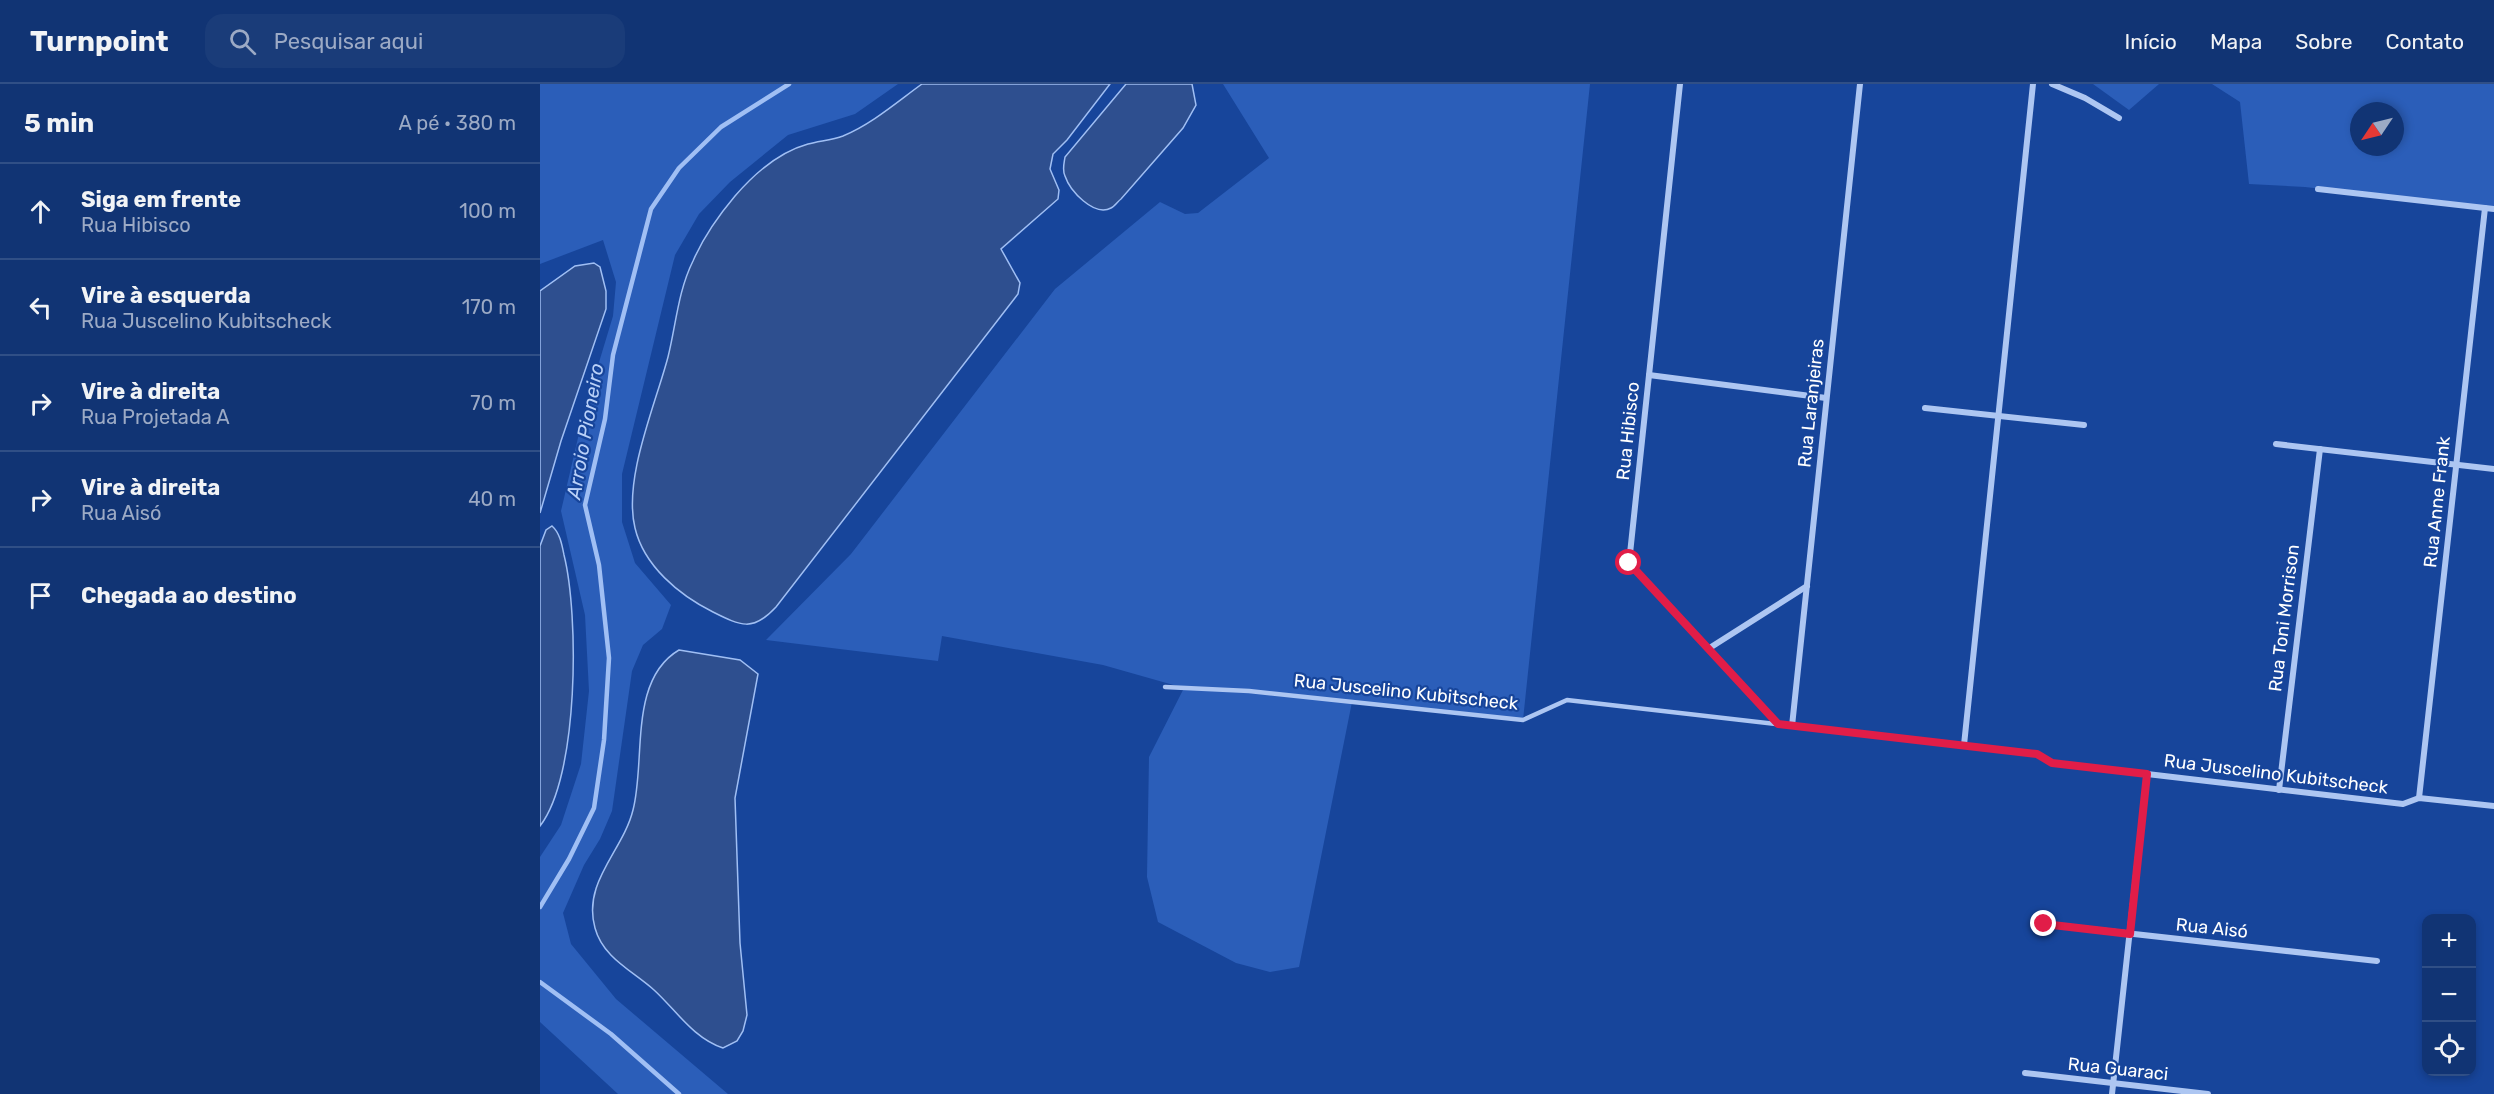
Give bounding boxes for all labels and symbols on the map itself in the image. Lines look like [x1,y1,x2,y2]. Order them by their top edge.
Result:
north arrow [2350,102,2404,156]
street label: Rua Laranjeiras [1793,338,1829,468]
water label: Arroio Pioneiro [561,361,609,502]
street label: Rua Hibisco [1612,381,1644,481]
street label: Rua Anne Frank [2419,435,2455,569]
street label: Rua Toni Morrison [2264,543,2304,693]
route start [1615,549,1641,575]
street label: Rua Juscelino Kubitscheck [1293,669,1520,715]
street label: Rua Juscelino Kubitscheck [2163,749,2390,799]
route end [2030,910,2056,936]
street label: Rua Aisó [2175,913,2249,943]
street label: Rua Guaraci [2067,1053,2169,1085]

